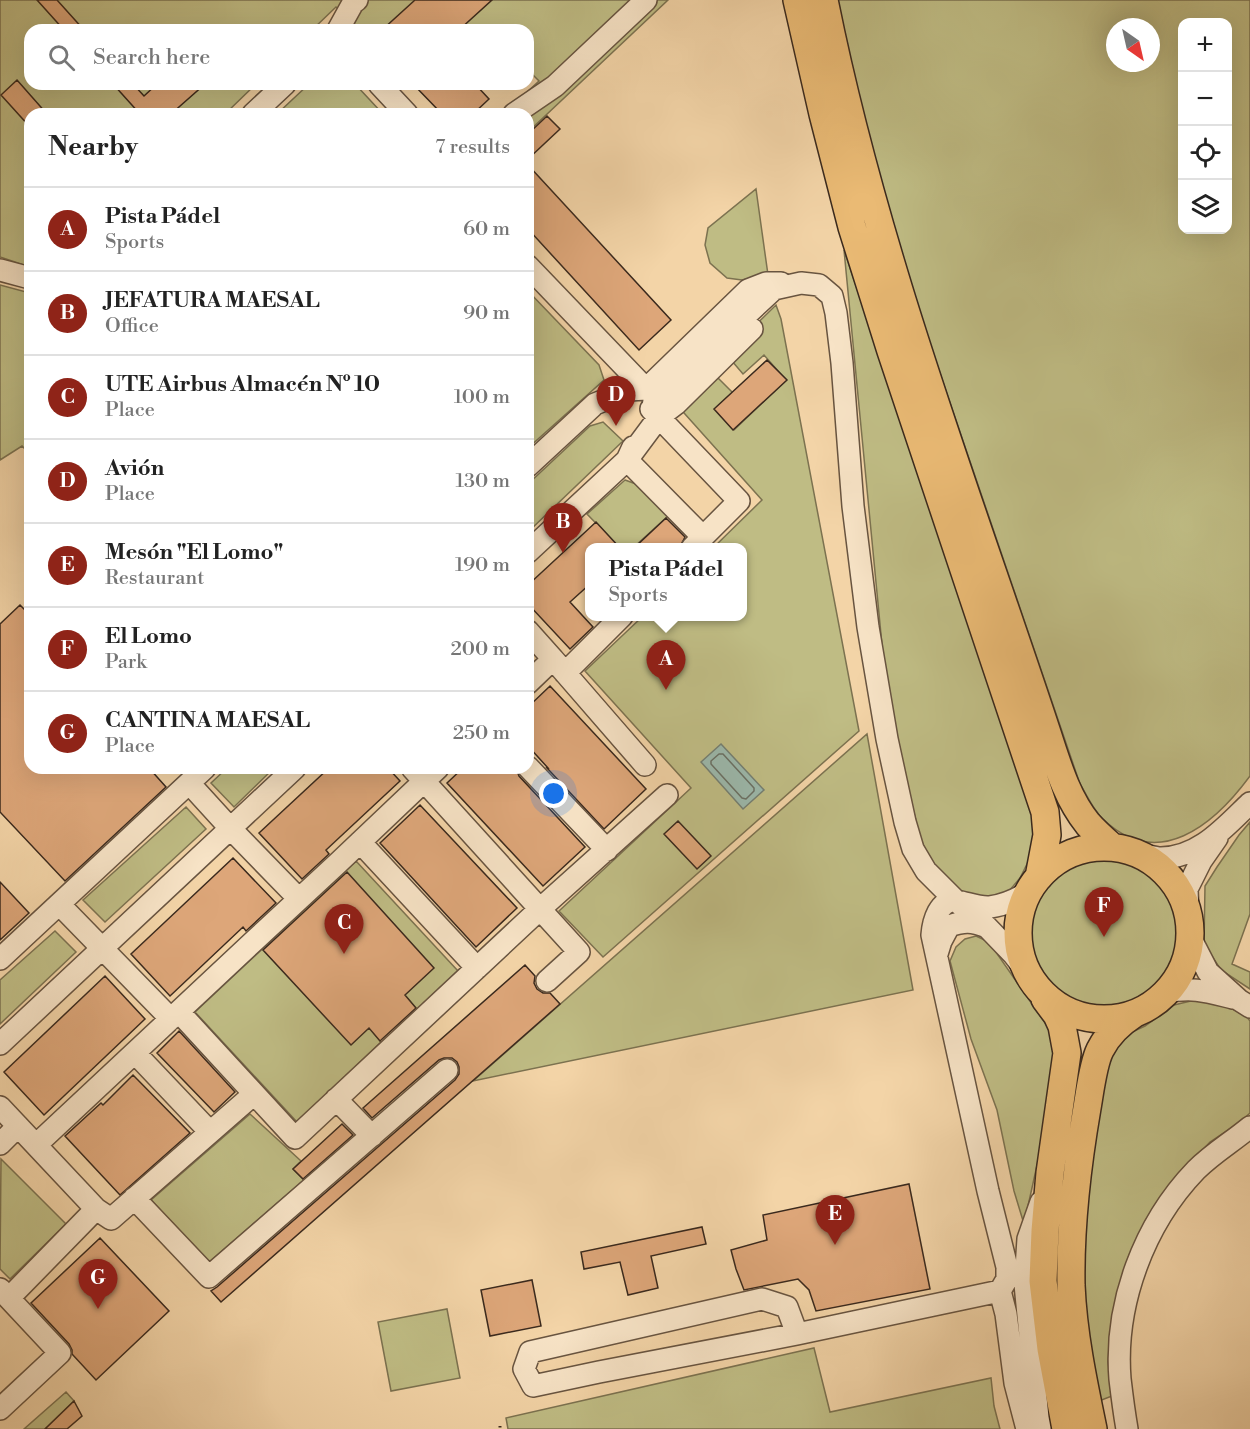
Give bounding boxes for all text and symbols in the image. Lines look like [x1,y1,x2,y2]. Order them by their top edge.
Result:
north arrow [1106,18,1160,72]
map controls [1178,18,1232,234]
button: + [1178,18,1232,72]
search box [24,24,534,90]
icon: search [45,41,78,74]
text: Search here [93,44,210,71]
button: − [1178,72,1232,126]
button: locate [1178,126,1232,180]
text: Nearby [48,131,138,163]
text: 7 results [435,135,510,160]
button: layers [1178,180,1232,234]
text: Pista Pádel [105,203,220,230]
text: A [60,217,75,242]
text: 60 m [463,217,510,242]
text: Sports [105,230,164,255]
text: JEFATURA MAESAL [105,287,320,314]
text: B [60,301,75,326]
text: 90 m [463,301,510,326]
text: Office [105,314,159,339]
text: UTE Airbus Almacén Nº 10 [105,371,380,398]
pin: D [596,376,636,426]
text: C [60,385,75,410]
text: 100 m [454,385,510,410]
text: Place [105,398,155,423]
text: Avión [105,455,164,482]
text: D [60,469,75,494]
text: 130 m [455,469,510,494]
text: Place [105,482,155,507]
pin: B [544,504,582,553]
text: Mesón "El Lomo" [105,539,283,566]
popup [585,543,747,621]
text: E [61,553,74,578]
text: 190 m [455,553,510,578]
text: Pista Pádel [608,556,724,583]
text: Restaurant [105,566,204,591]
text: Sports [608,583,668,608]
text: El Lomo [105,623,192,650]
text: F [60,637,75,662]
text: 200 m [450,637,510,662]
pin: A [646,640,686,690]
text: Park [105,650,147,675]
text: CANTINA MAESAL [105,707,310,734]
text: G [60,721,75,746]
text: 250 m [453,721,510,746]
text: Place [105,734,155,759]
your location [539,779,568,808]
pin: F [1084,888,1124,937]
pin: C [324,904,364,954]
pin: E [816,1196,854,1245]
pin: G [78,1260,118,1309]

